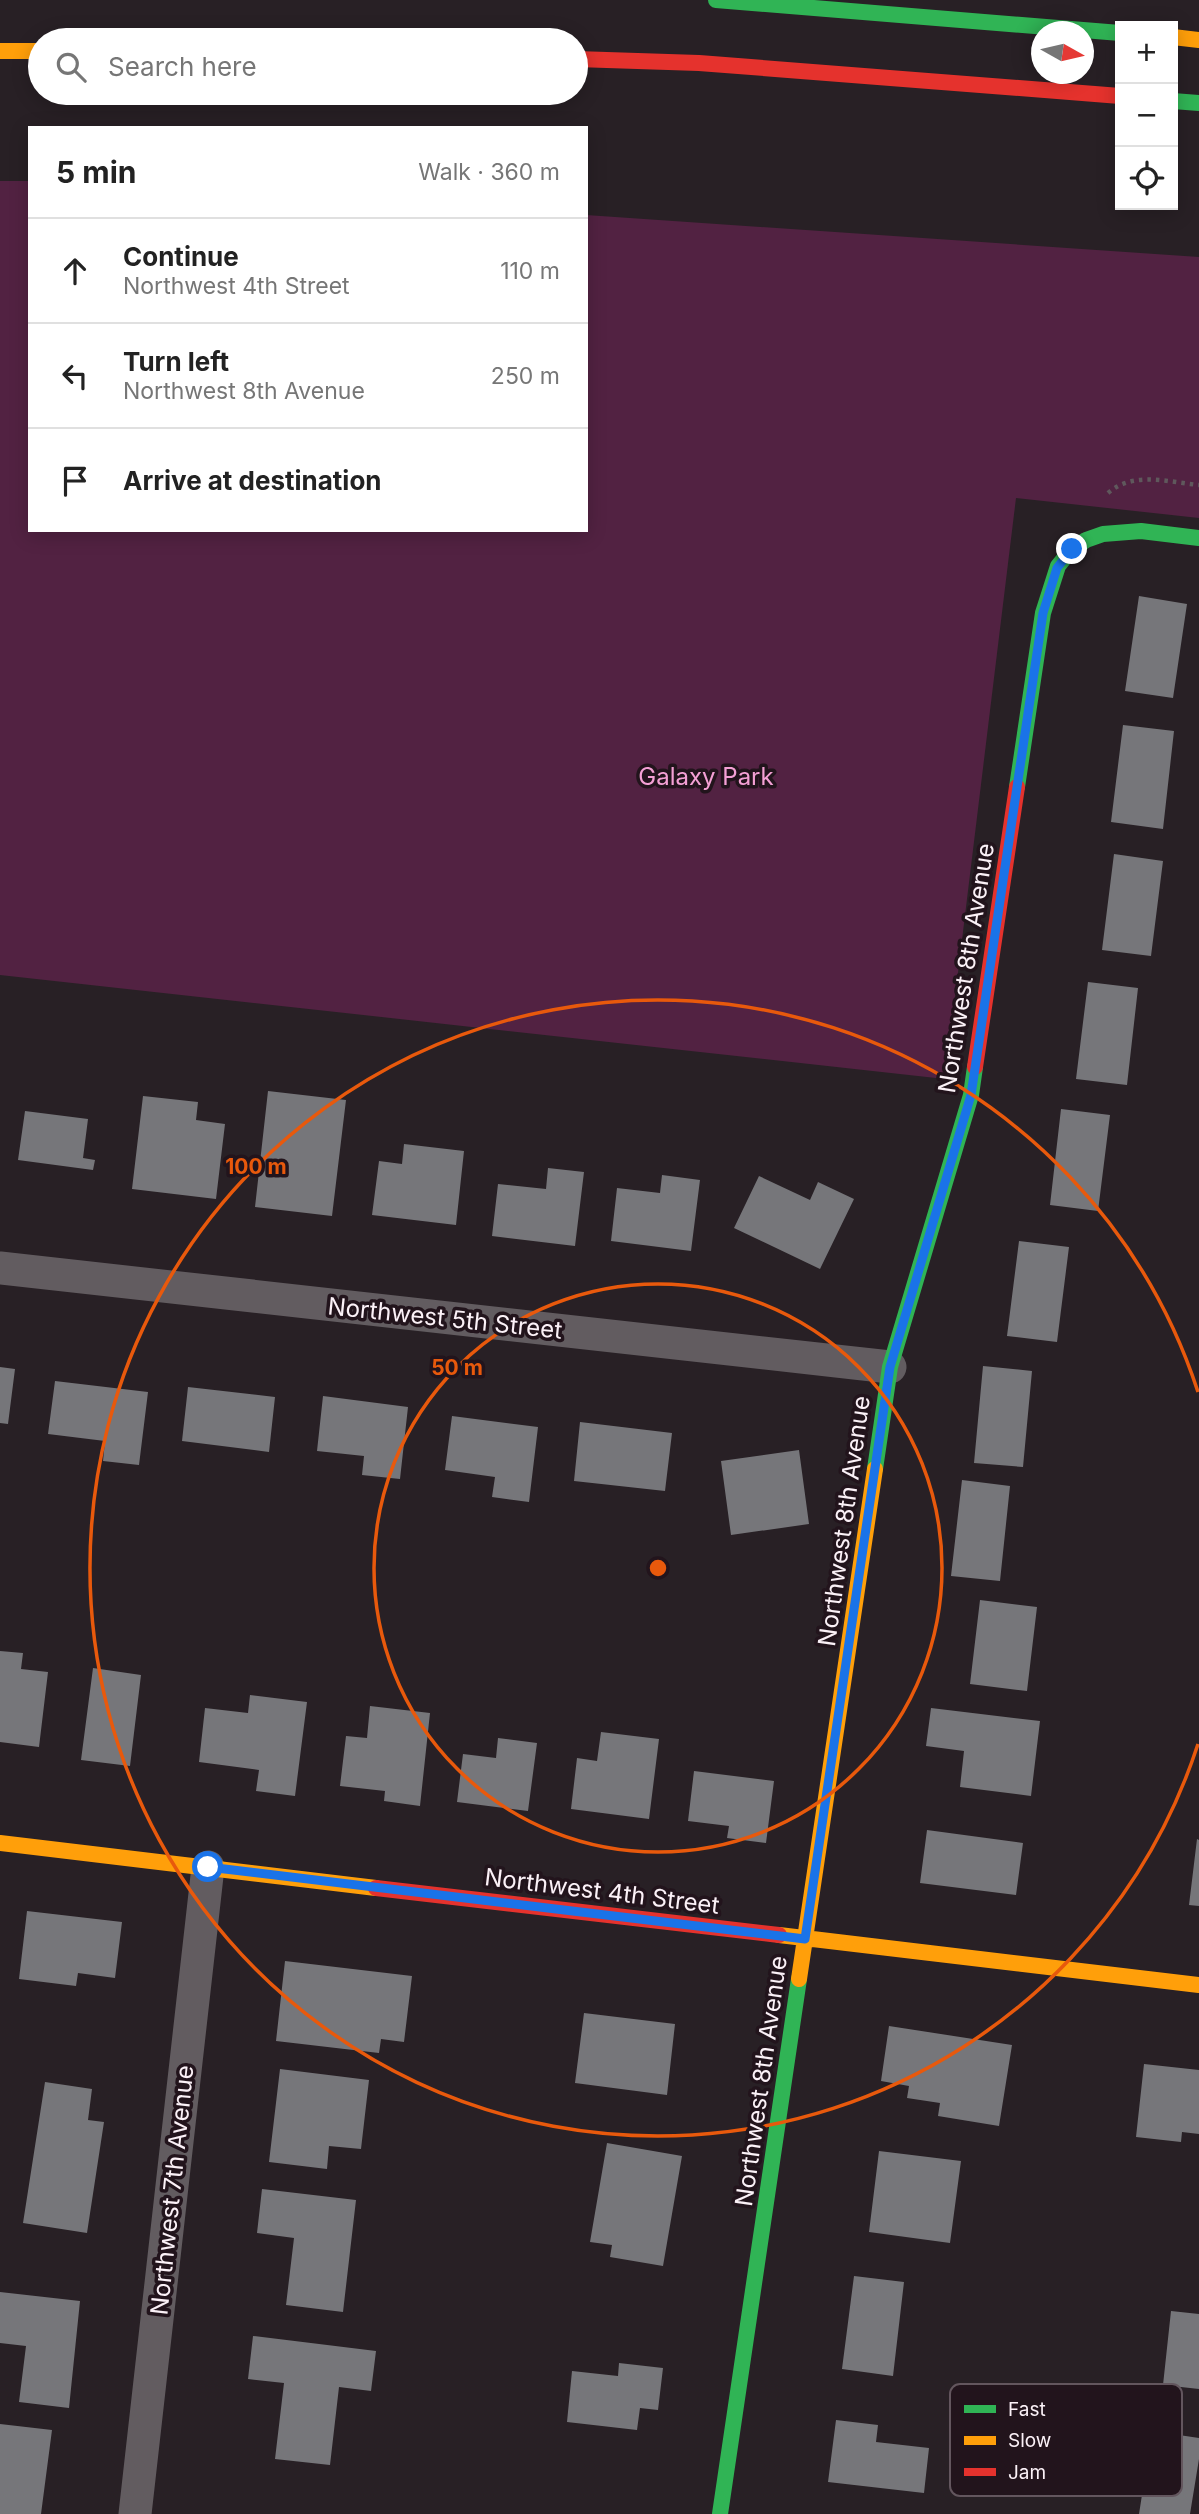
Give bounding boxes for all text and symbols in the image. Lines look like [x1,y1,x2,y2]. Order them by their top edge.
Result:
north arrow [1031,21,1094,84]
map controls [1115,21,1178,210]
button: + [1115,21,1178,84]
search box [28,28,588,105]
icon: search [52,48,90,86]
text: Search here [108,51,257,82]
button: − [1115,84,1178,147]
button: locate [1115,147,1178,210]
text: 5 min [56,154,136,190]
text: Walk · 360 m [418,158,560,186]
text: Continue [123,241,239,272]
icon: ahead [56,252,94,290]
text: 110 m [500,257,560,285]
text: Northwest 4th Street [123,272,350,300]
text: Turn left [123,346,229,377]
icon: left [56,357,94,395]
text: 250 m [491,362,560,390]
text: Northwest 8th Avenue [123,377,365,405]
icon: arrive [56,462,94,500]
text: Arrive at destination [123,465,382,496]
route end [1056,533,1087,564]
park label: Galaxy Park [638,762,774,791]
street label: Northwest 8th Avenue [932,841,1000,1095]
text: 100 m [225,1154,287,1179]
street label: Northwest 5th Street [326,1291,564,1345]
text: 50 m [431,1355,483,1380]
street label: Northwest 8th Avenue [812,1394,876,1648]
centre of rings [646,1556,670,1580]
route start [192,1851,223,1882]
street label: Northwest 4th Street [483,1862,721,1920]
street label: Northwest 8th Avenue [729,1954,793,2208]
street label: Northwest 7th Avenue [144,2064,200,2316]
legend [950,2384,1182,2496]
text: Fast [1008,2398,1046,2421]
text: Slow [1008,2429,1051,2452]
text: Jam [1008,2461,1046,2484]

